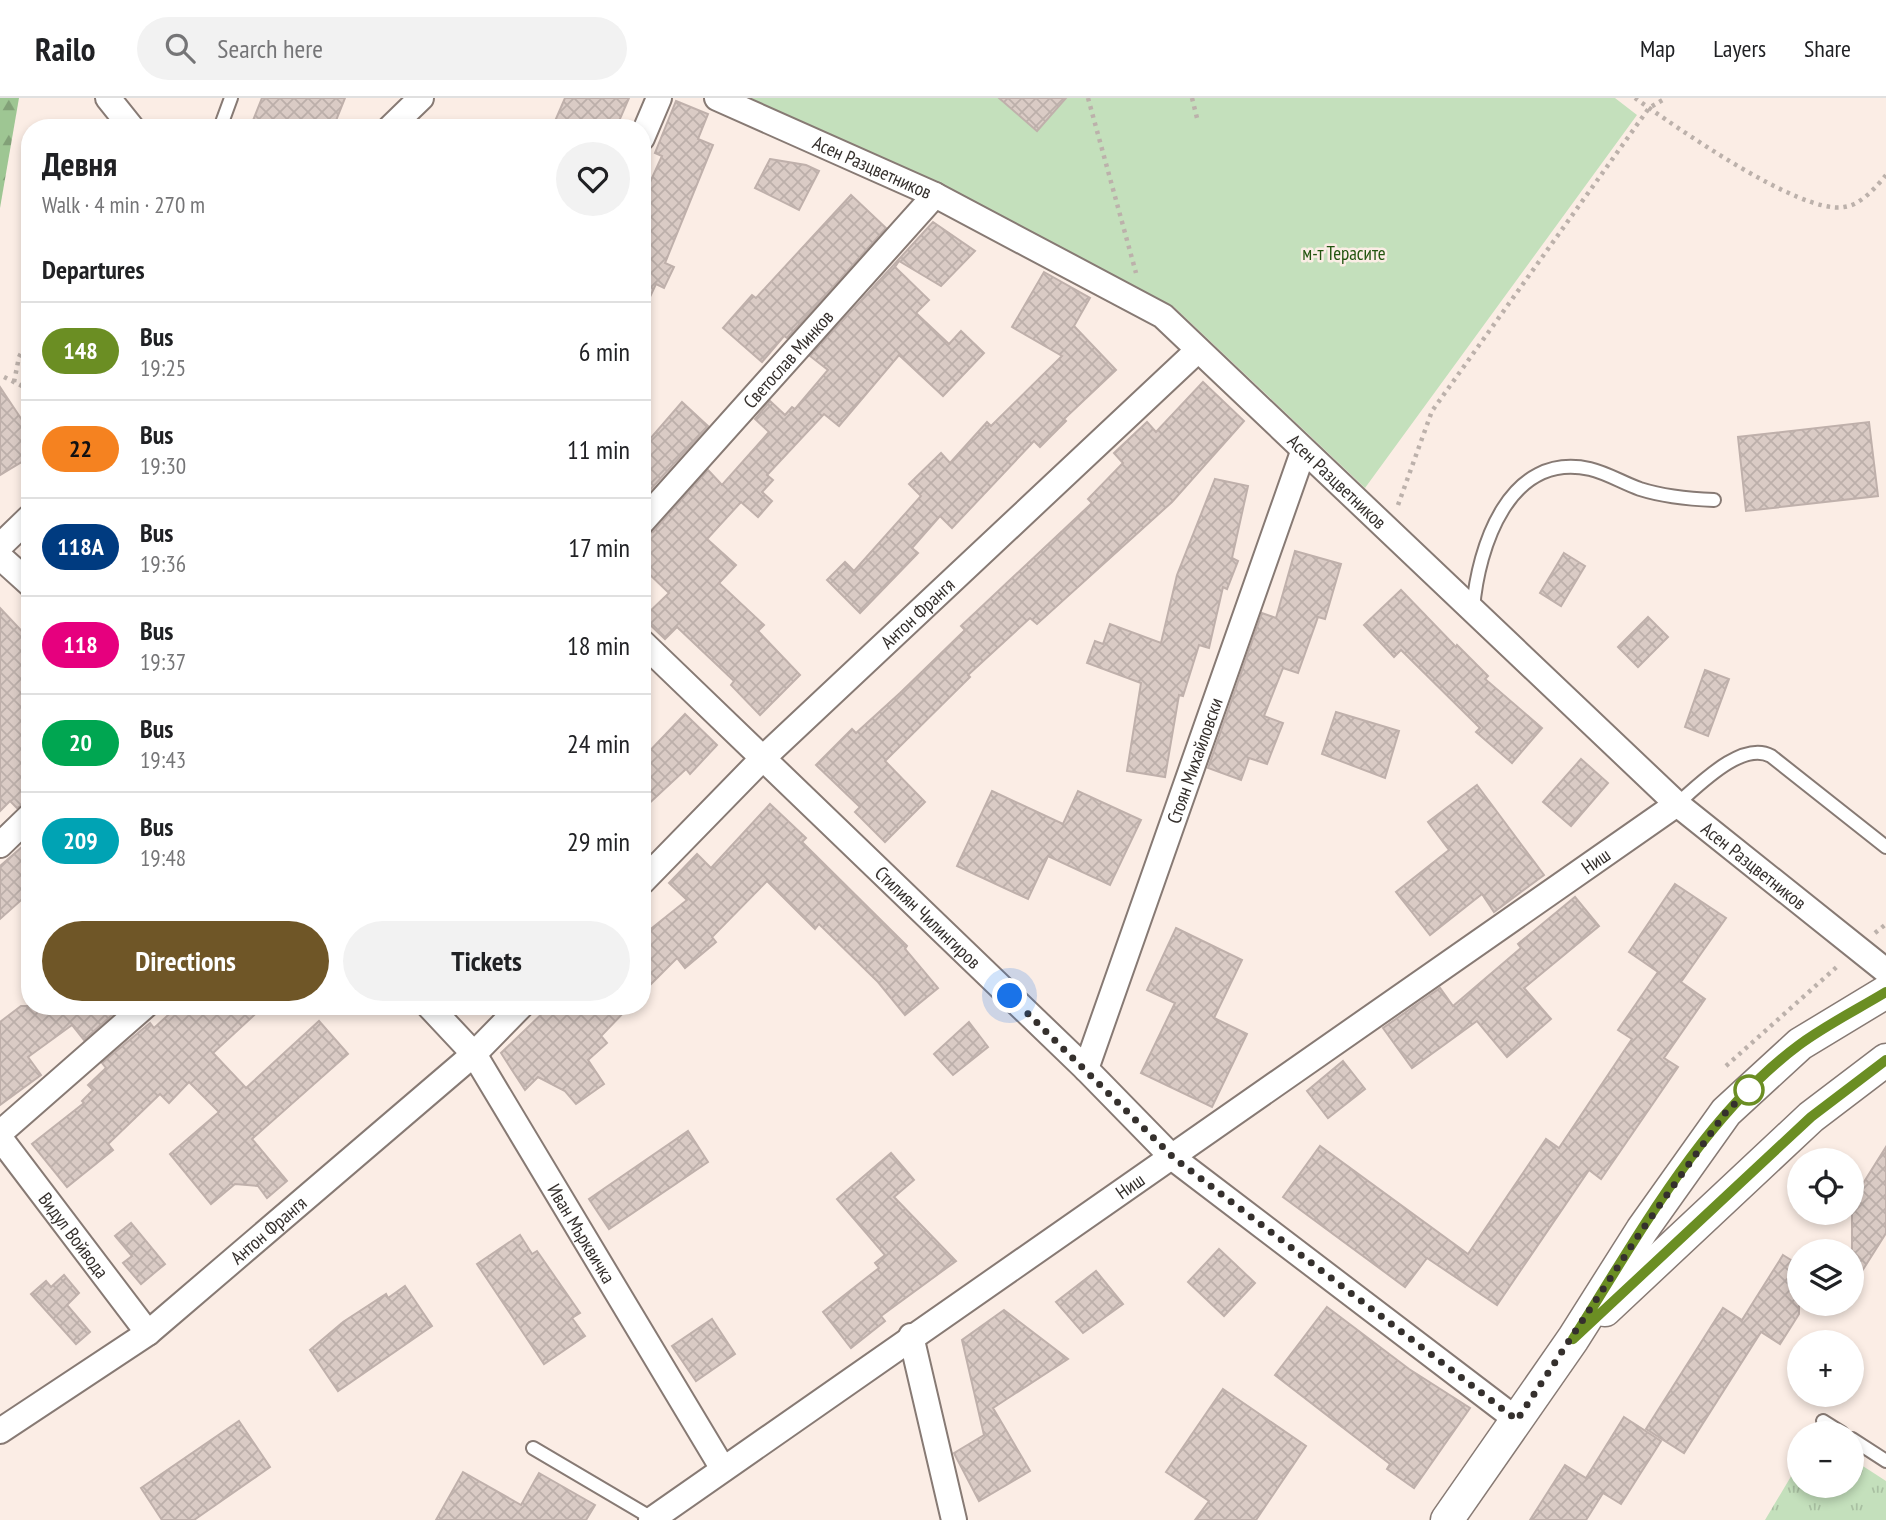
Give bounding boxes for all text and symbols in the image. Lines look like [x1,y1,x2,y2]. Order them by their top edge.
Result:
search box [137,17,627,80]
text: Railo [35,27,95,70]
icon: search [161,29,199,67]
text: Search here [217,32,323,65]
text: Map [1640,33,1675,64]
text: Layers [1713,33,1766,64]
text: Share [1804,33,1851,64]
street label: Асен Разцветников [809,130,935,204]
text: Девня [42,142,117,185]
button: heart [556,142,630,216]
text: Walk · 4 min · 270 m [42,190,205,219]
park label: м-т Терасите [1302,241,1386,265]
text: Departures [42,253,145,286]
street label: Светослав Минков [738,305,838,413]
text: Bus [140,320,173,353]
text: 148 [63,335,98,366]
text: 6 min [579,335,630,368]
text: 19:25 [140,353,186,382]
text: Bus [140,418,173,451]
street label: Асен Разцветников [1283,429,1392,534]
text: 22 [69,433,92,464]
text: 11 min [567,433,630,466]
text: 19:30 [140,451,186,480]
text: Bus [140,516,173,549]
text: 118А [57,531,104,562]
text: 17 min [568,531,630,564]
text: 19:36 [140,549,186,578]
street label: Антон Франгя [875,573,959,654]
text: Bus [140,614,173,647]
text: 118 [63,629,98,660]
text: 18 min [567,629,630,662]
text: 19:37 [140,647,186,676]
street label: Стоян Михайловски [1161,694,1228,827]
text: Bus [140,712,173,745]
text: 20 [69,727,92,758]
text: 24 min [567,727,630,760]
text: 19:43 [140,745,186,774]
text: Bus [140,810,173,843]
street label: Асен Разцветников [1697,816,1811,915]
text: 209 [63,825,98,856]
text: 29 min [567,825,630,858]
street label: Ниш [1577,842,1615,879]
text: 19:48 [140,843,186,872]
street label: Стилиян Чилингиров [870,861,986,974]
button: Directions [42,921,329,1001]
button: Tickets [343,921,630,1001]
your location [992,978,1027,1013]
unlabelled marker [1734,1075,1764,1105]
map controls [1787,1148,1864,1498]
button: locate [1787,1148,1864,1225]
street label: Ниш [1111,1167,1149,1204]
street label: Иван Мърквичка [543,1179,621,1288]
street label: Видул Войвода [33,1187,114,1283]
street label: Антон Франгя [225,1191,311,1269]
button: layers [1787,1239,1864,1316]
button: + [1787,1330,1864,1407]
button: − [1787,1421,1864,1498]

